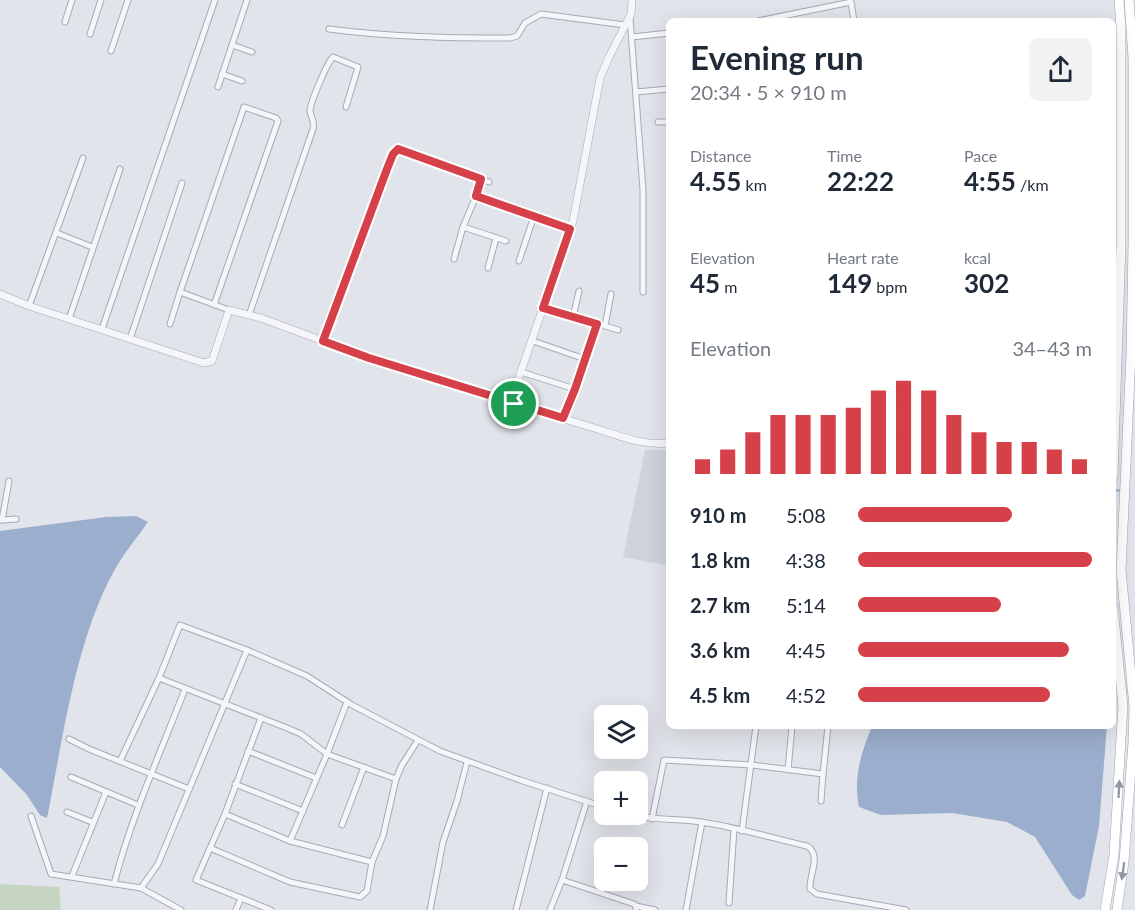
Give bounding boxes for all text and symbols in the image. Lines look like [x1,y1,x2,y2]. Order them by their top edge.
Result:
text: Evening run [690,37,864,77]
button: share [1029,38,1092,101]
text: 20:34 · 5 × 910 m [690,80,847,104]
text: Distance [690,146,751,165]
text: Time [827,146,862,165]
text: Pace [964,146,997,165]
text: 4.55 [690,165,741,197]
text: 22:22 [827,165,894,197]
text: 4:55 [964,165,1016,197]
text: km [741,175,767,194]
text: /km [1016,175,1049,194]
text: Elevation [690,248,755,267]
text: Heart rate [827,248,899,267]
text: kcal [964,248,991,267]
text: 45 [690,267,720,299]
text: 149 [827,267,872,299]
text: 302 [964,267,1009,299]
text: m [720,277,737,296]
text: bpm [872,277,907,296]
text: Elevation [690,336,771,360]
text: 34–43 m [1012,336,1092,360]
pin [488,378,539,429]
icon: arrive [497,387,530,420]
text: 910 m [690,503,746,527]
text: 5:08 [786,503,826,527]
text: 1.8 km [690,548,750,572]
text: 4:38 [786,548,826,572]
text: 2.7 km [690,593,750,617]
text: 5:14 [786,593,826,617]
text: 3.6 km [690,638,750,662]
text: 4:45 [786,638,826,662]
text: 4.5 km [690,683,750,707]
text: 4:52 [786,683,826,707]
map controls [594,705,648,891]
button: layers [594,705,648,759]
button: + [594,771,648,825]
one-way arrow [1114,780,1123,799]
button: − [594,837,648,891]
one-way arrow [1119,862,1128,881]

